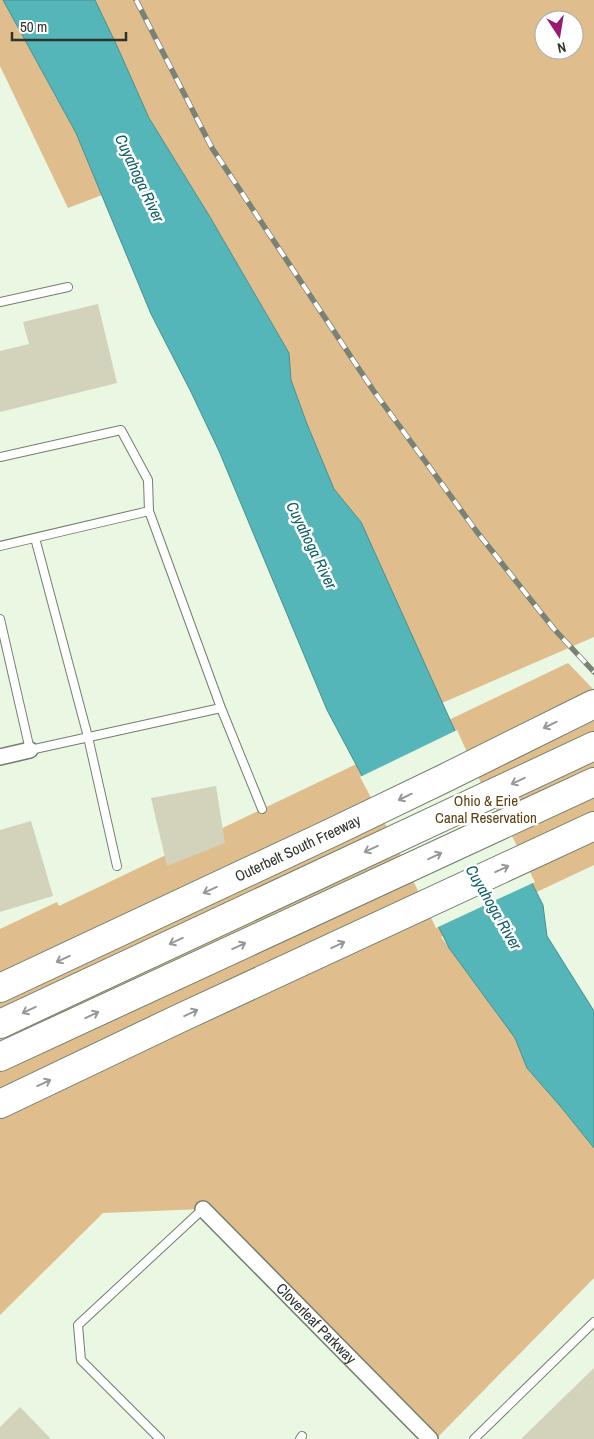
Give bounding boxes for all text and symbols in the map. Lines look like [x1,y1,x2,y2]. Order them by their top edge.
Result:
scale bar [12,10,126,42]
north arrow [534,10,584,60]
text: 50 m [20,16,47,37]
text: N [556,38,568,57]
water label: Cuyahoga River [110,130,170,226]
water label: Cuyahoga River [281,498,343,593]
one-way arrow [543,721,558,731]
one-way arrow [511,776,526,786]
park label: Ohio & Erie Canal Reservation [435,790,537,828]
one-way arrow [397,793,412,803]
street label: Outerbelt South Freeway [231,809,365,886]
one-way arrow [364,845,379,855]
one-way arrow [427,851,442,860]
water label: Cuyahoga River [461,860,528,954]
one-way arrow [494,864,509,873]
one-way arrow [203,885,218,895]
one-way arrow [169,937,184,946]
one-way arrow [330,940,345,949]
one-way arrow [231,941,246,951]
one-way arrow [56,955,71,964]
one-way arrow [22,1006,37,1015]
one-way arrow [183,1008,198,1018]
one-way arrow [84,1009,99,1019]
one-way arrow [36,1078,51,1087]
street label: Cloverleaf Parkway [272,1278,362,1369]

